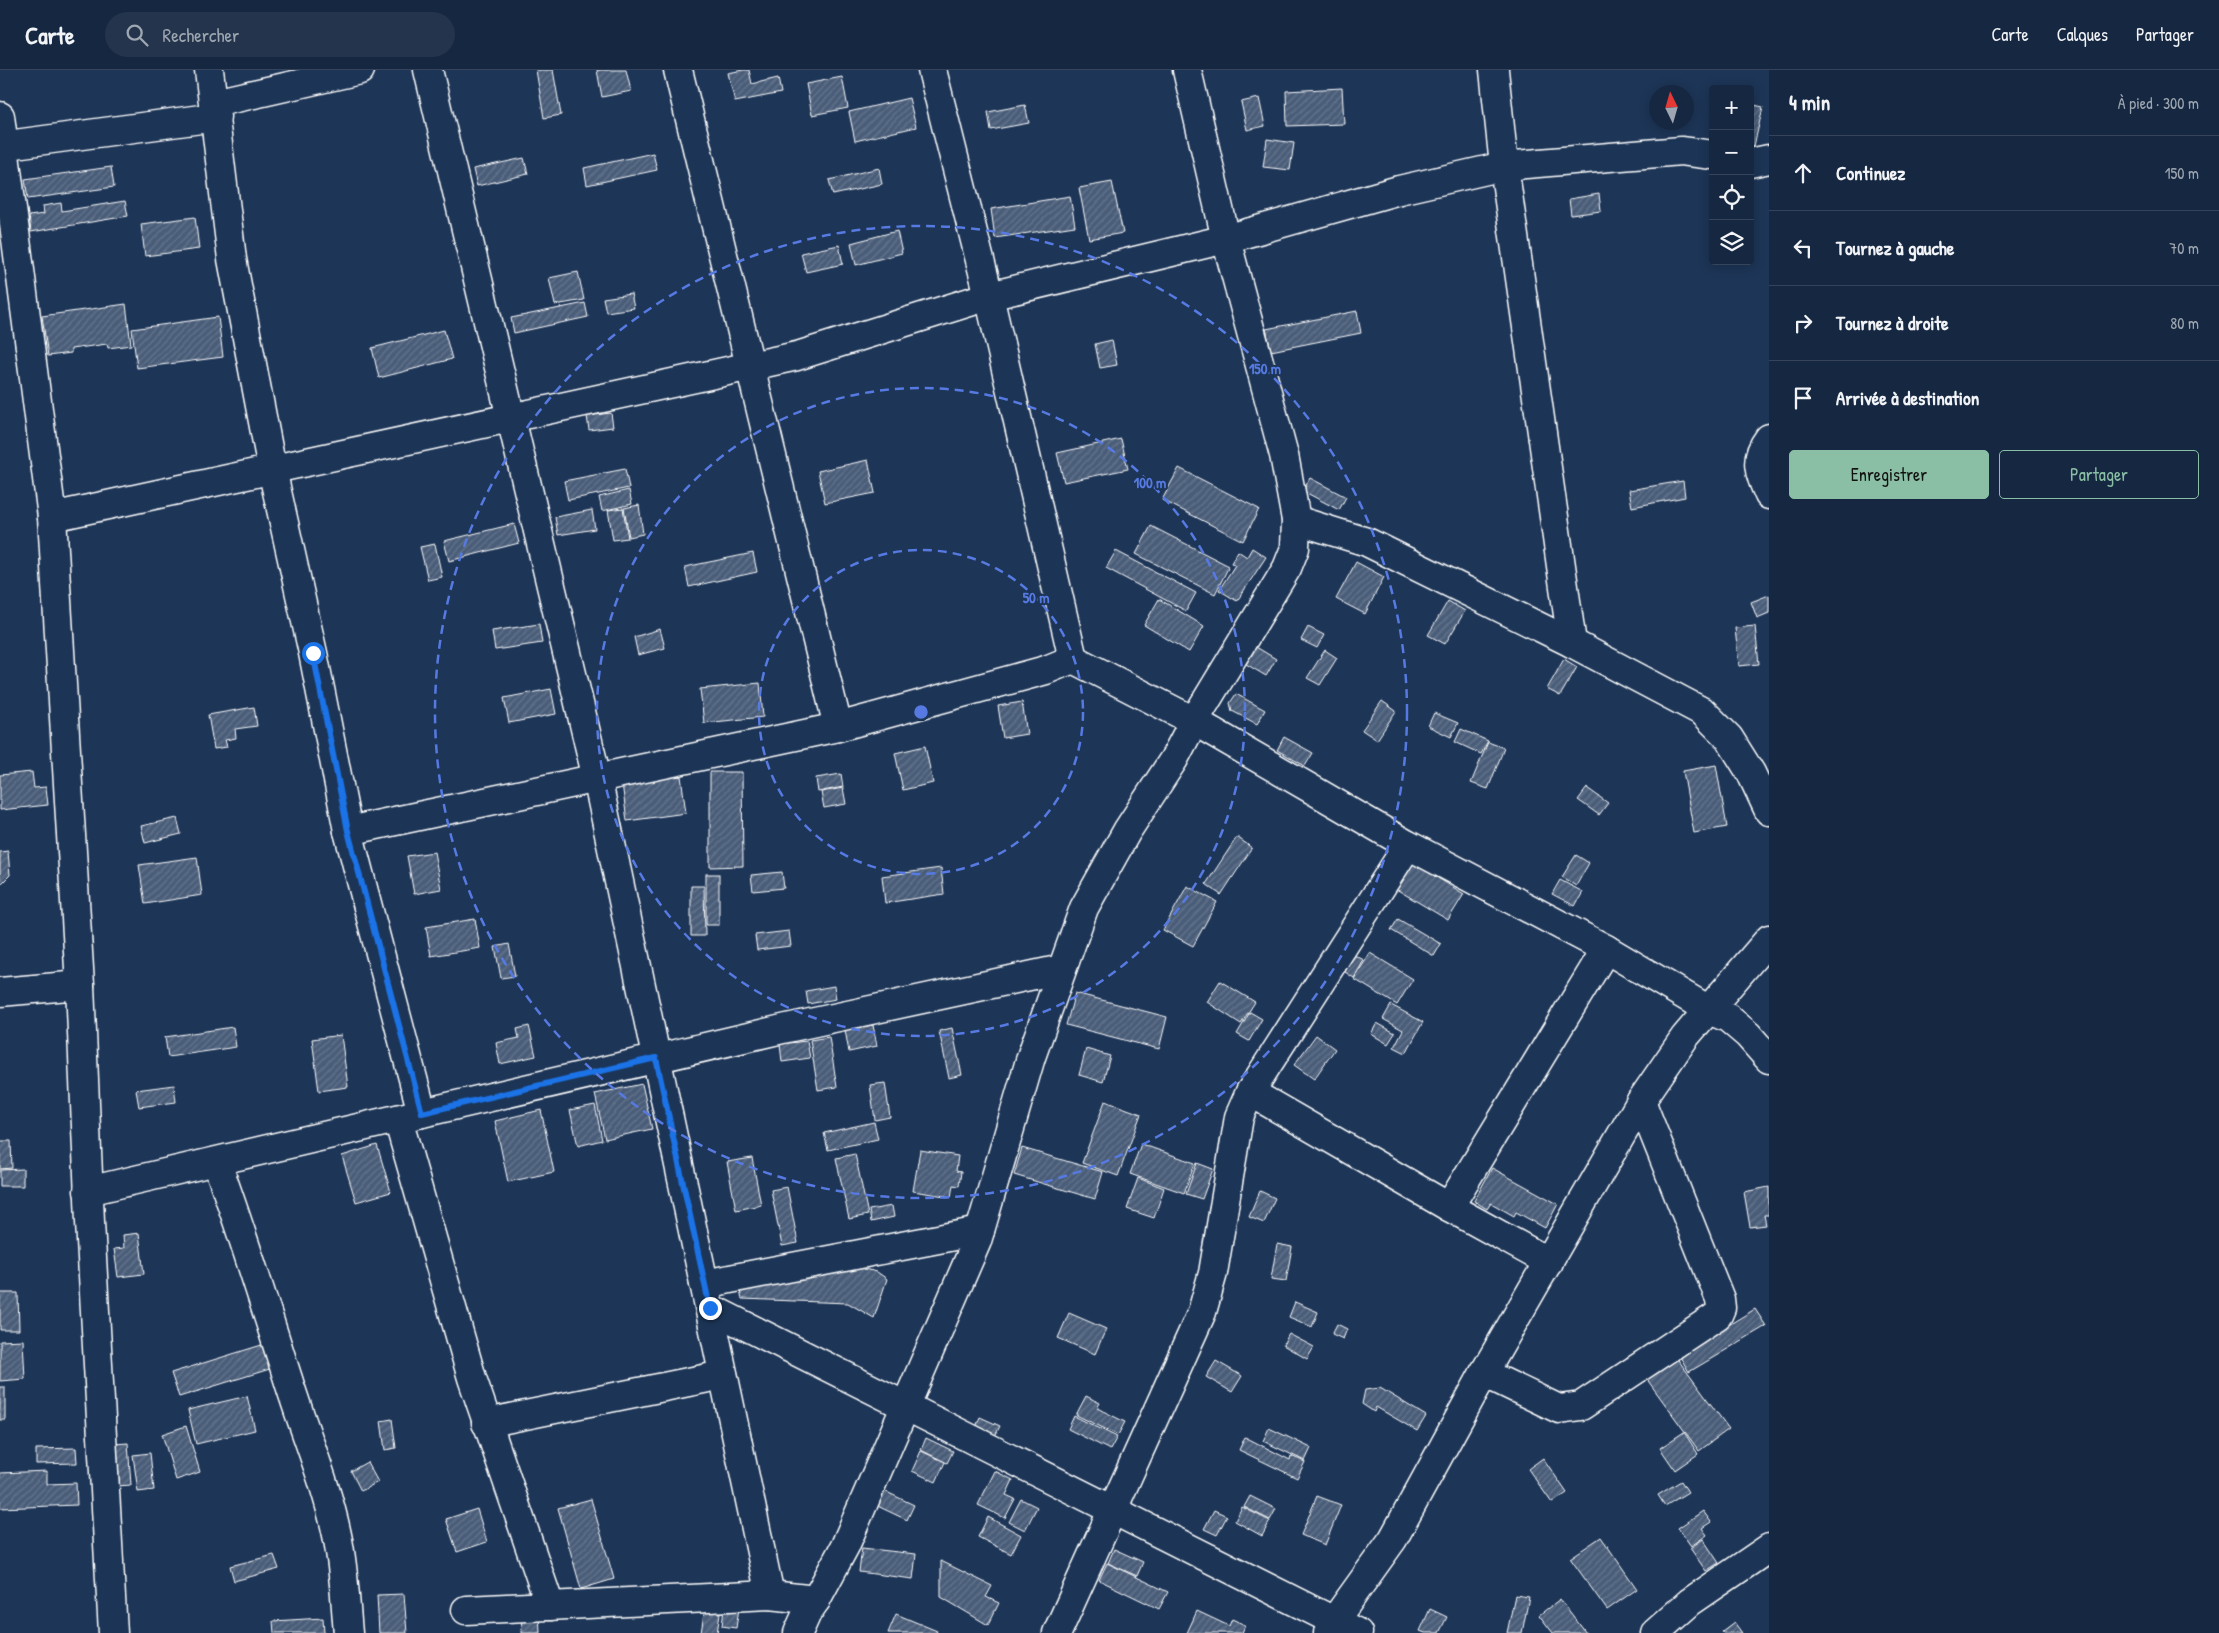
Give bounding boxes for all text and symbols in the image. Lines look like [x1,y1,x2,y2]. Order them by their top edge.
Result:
search box [105,12,455,57]
text: Carte [25,19,75,51]
icon: search [123,21,151,49]
text: Rechercher [163,22,239,48]
text: Carte [1991,22,2029,47]
text: Calques [2057,22,2108,47]
text: Partager [2136,22,2194,47]
north arrow [1649,85,1694,130]
map controls [1709,85,1754,265]
button: + [1709,85,1754,130]
text: 4 min [1789,88,1830,117]
text: À pied · 300 m [2118,92,2199,114]
button: − [1709,130,1754,175]
icon: ahead [1789,159,1817,187]
text: Continuez [1836,160,1905,186]
text: 150 m [2165,162,2199,184]
button: locate [1709,175,1754,220]
button: layers [1709,220,1754,265]
icon: left [1789,234,1817,262]
text: Tournez à gauche [1836,235,1954,261]
text: 70 m [2169,237,2199,259]
icon: right [1789,309,1817,337]
text: Tournez à droite [1836,310,1949,336]
text: 80 m [2170,312,2199,334]
text: 150 m [1249,358,1281,379]
icon: arrive [1789,384,1817,412]
text: Arrivée à destination [1836,385,1979,411]
button: Enregistrer [1789,450,1989,499]
button: Partager [1999,450,2199,499]
text: 100 m [1134,472,1166,493]
text: 50 m [1023,587,1049,608]
route start [302,642,325,665]
centre of rings [912,703,930,721]
route end [699,1297,722,1320]

